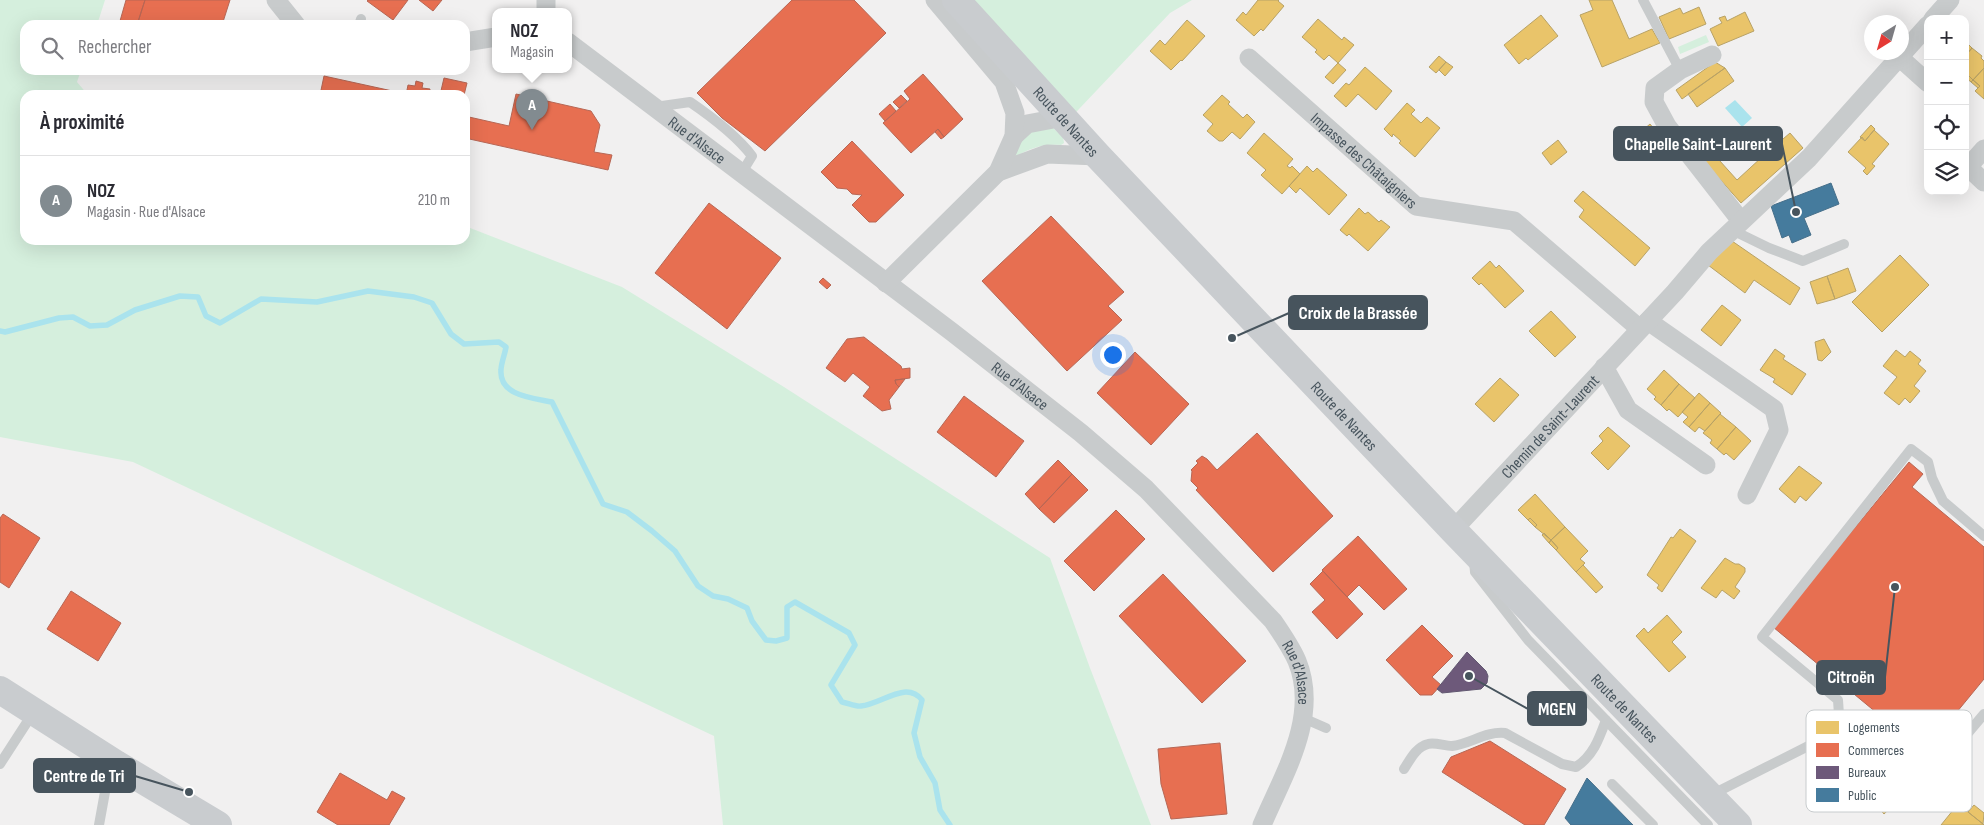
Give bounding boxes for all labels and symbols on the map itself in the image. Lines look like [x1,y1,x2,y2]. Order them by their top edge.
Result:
north arrow [1864,15,1909,60]
street label: Route de Nantes [1029,83,1102,161]
pin: A [516,89,548,130]
street label: Impasse des Châtaigniers [1306,109,1420,213]
street label: Rue d'Alsace [664,113,729,169]
callout: Chapelle Saint-Laurent [1614,127,1782,160]
text: Chapelle Saint-Laurent [1624,134,1772,155]
callout: Croix de la Brassée [1289,296,1427,329]
text: Croix de la Brassée [1299,303,1417,324]
your location [1100,342,1126,368]
street label: Rue d'Alsace [987,359,1052,415]
street label: Chemin de Saint-Laurent [1498,371,1604,483]
street label: Route de Nantes [1306,378,1381,455]
street label: Rue d'Alsace [1277,637,1312,705]
callout: Citroën [1817,661,1885,694]
text: Citroën [1827,667,1875,688]
street label: Route de Nantes [1586,671,1661,747]
callout: MGEN [1528,692,1586,725]
text: MGEN [1538,699,1576,720]
legend [1806,710,1972,812]
text: Logements [1848,719,1900,736]
text: Commerces [1848,742,1904,759]
callout: Centre de Tri [34,759,135,792]
text: Bureaux [1848,764,1887,781]
text: Centre de Tri [43,766,125,787]
text: Public [1848,787,1877,804]

